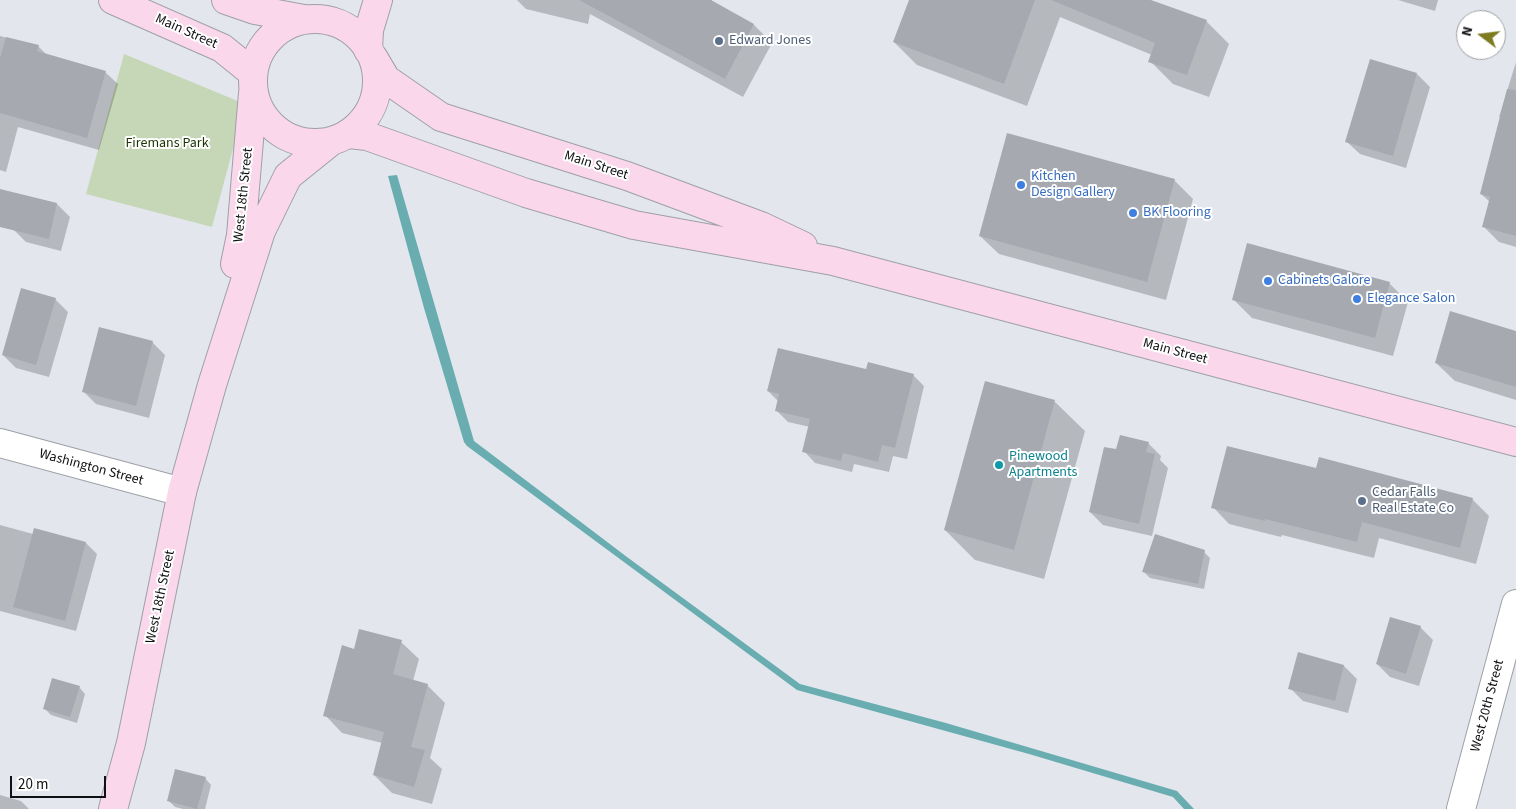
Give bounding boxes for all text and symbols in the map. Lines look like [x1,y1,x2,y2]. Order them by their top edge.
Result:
north arrow [1456,10,1506,60]
street label: Main Street [152,11,220,53]
text: N [1457,24,1478,38]
place label: Edward Jones [729,33,811,49]
marker: Edward Jones [713,35,725,47]
park label: Firemans Park [125,136,209,152]
street label: West 18th Street [231,147,257,243]
street label: Main Street [562,148,630,184]
place label: Kitchen Design Gallery [1031,169,1115,202]
marker: Kitchen Design Gallery [1015,179,1027,191]
place label: BK Flooring [1143,205,1211,221]
marker: BK Flooring [1127,207,1139,219]
place label: Cabinets Galore [1278,273,1370,289]
marker: Cabinets Galore [1262,275,1274,287]
place label: Elegance Salon [1367,291,1455,307]
marker: Elegance Salon [1351,293,1363,305]
street label: Main Street [1141,335,1209,369]
street label: Washington Street [37,446,145,490]
place label: Pinewood Apartments [1009,449,1077,482]
marker: Pinewood Apartments [993,459,1005,471]
place label: Cedar Falls Real Estate Co [1372,485,1454,518]
marker: Cedar Falls Real Estate Co [1356,495,1368,507]
street label: West 18th Street [143,549,179,645]
street label: West 20th Street [1468,658,1508,754]
scale bar [12,766,109,798]
text: 20 m [18,774,48,795]

